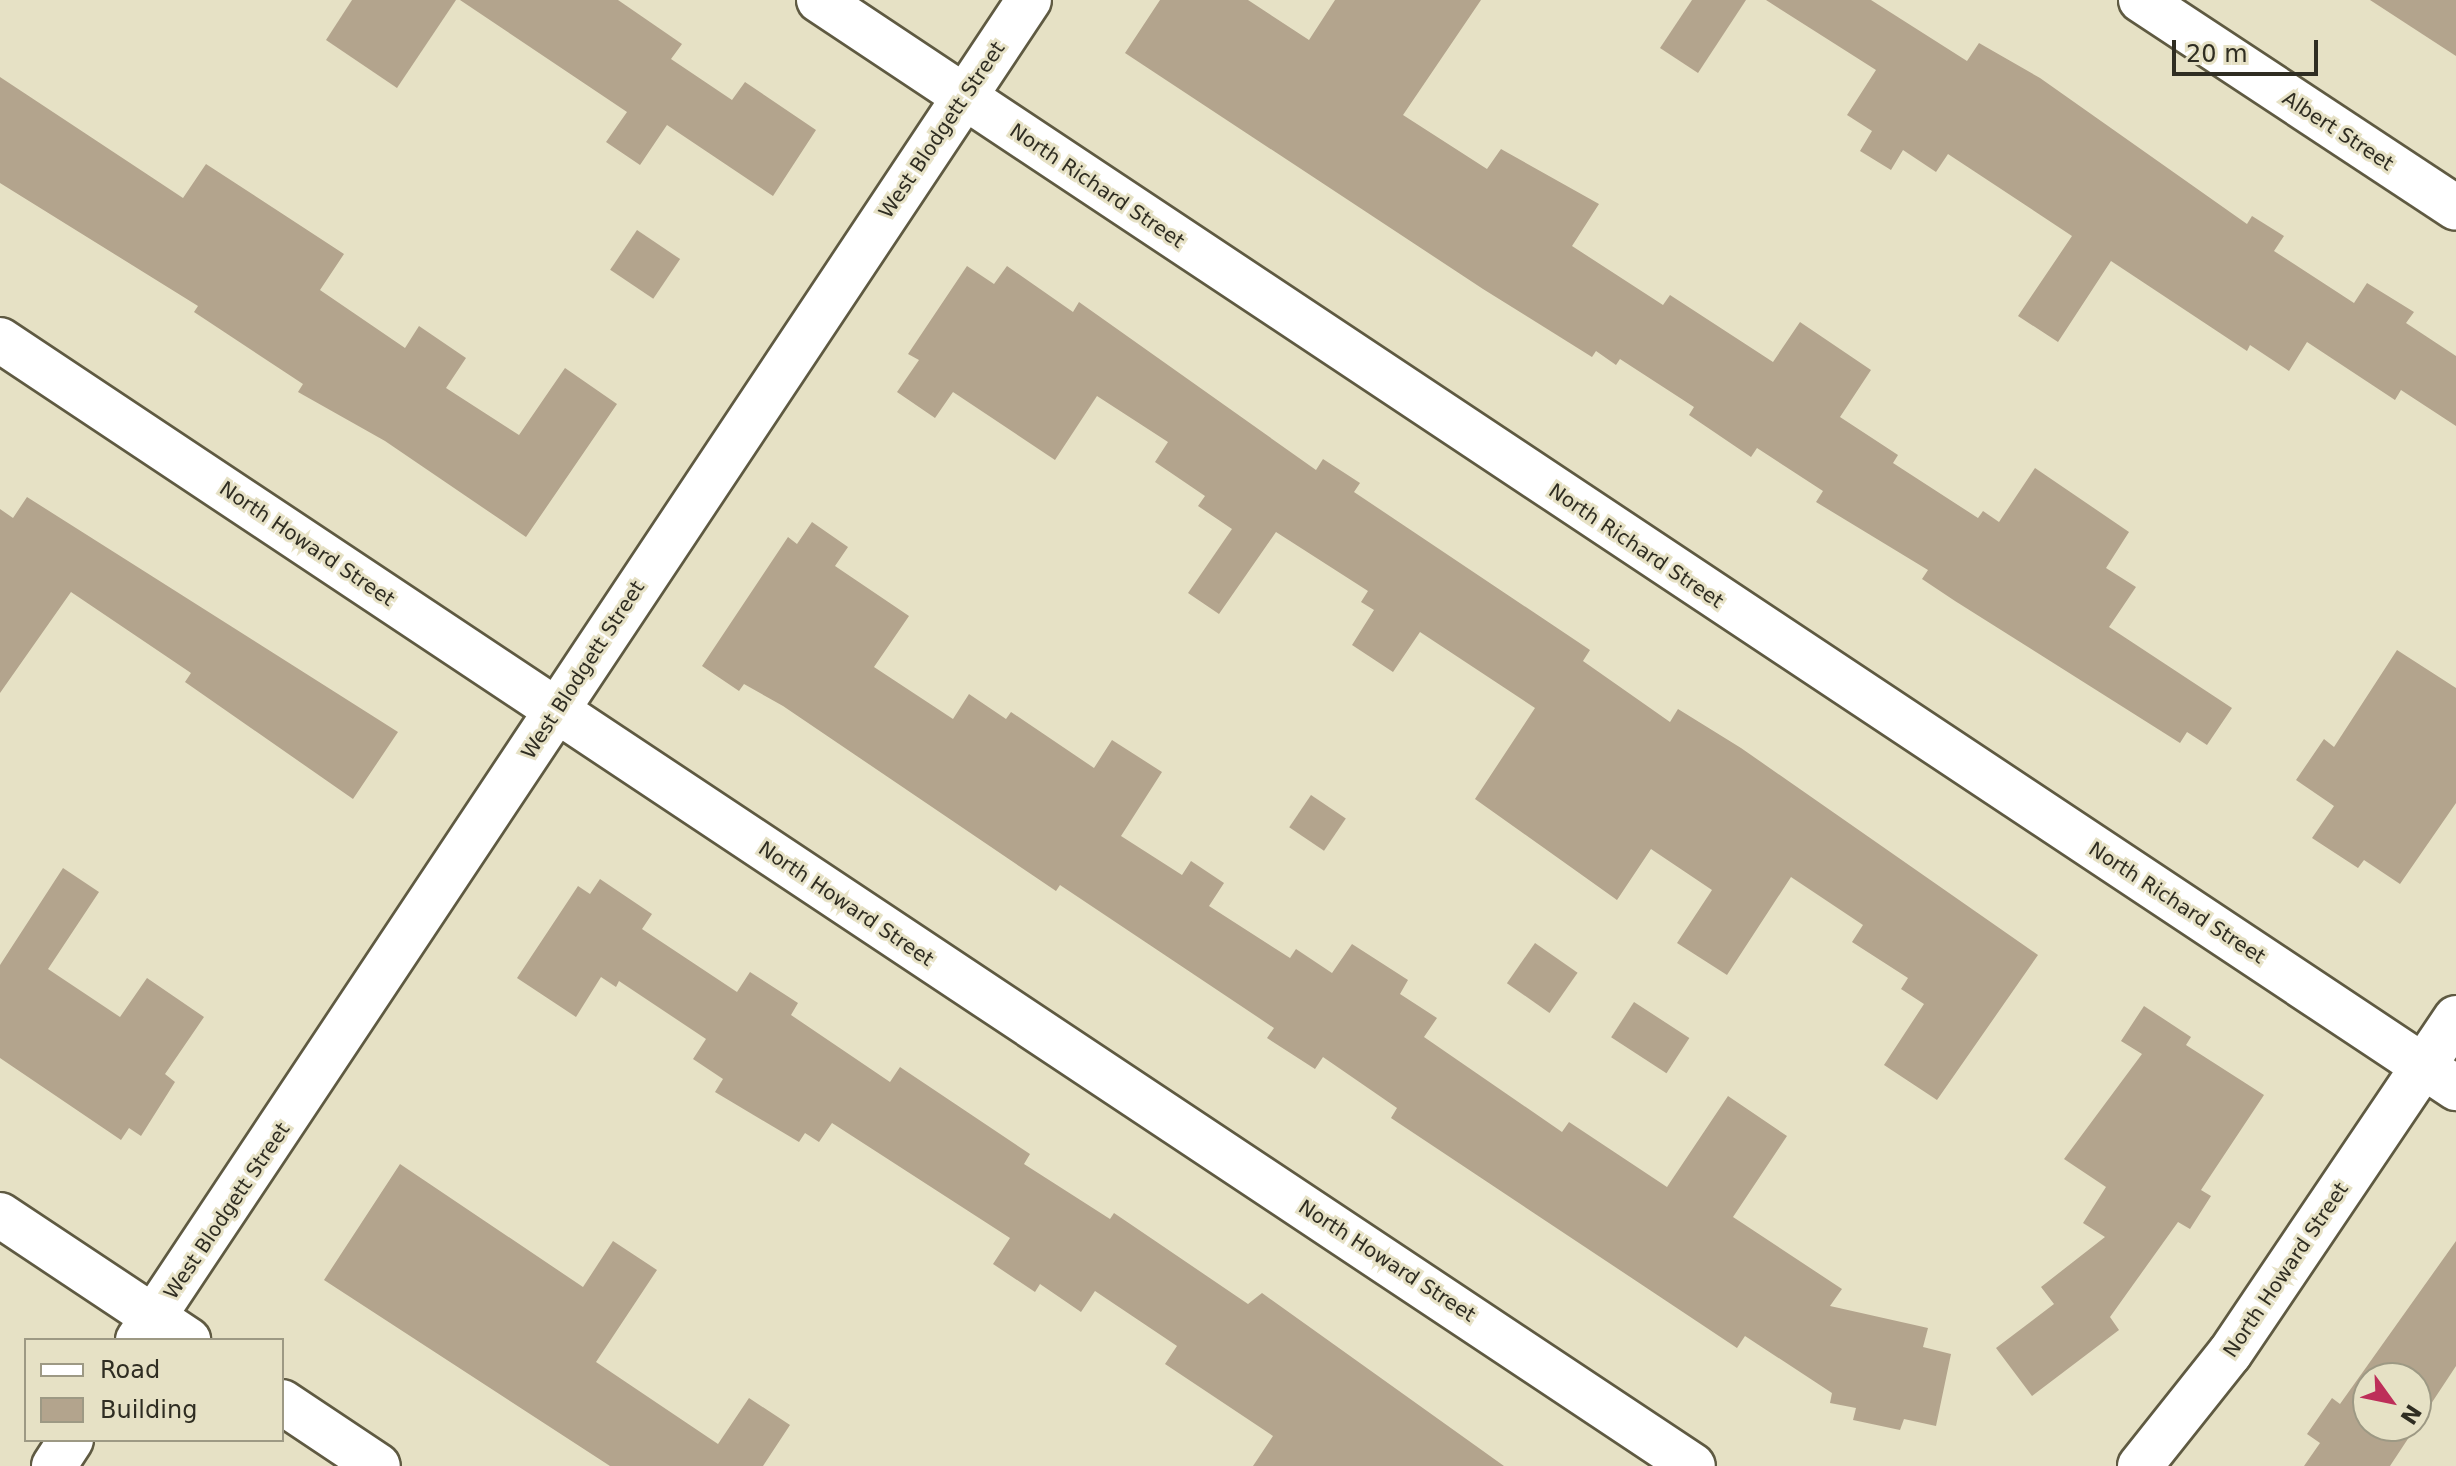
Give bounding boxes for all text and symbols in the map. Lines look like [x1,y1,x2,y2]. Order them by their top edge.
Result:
scale bar [2176,24,2322,74]
street label: West Blodgett Street [874,37,1010,223]
text: 20 m [2186,40,2248,68]
street label: Albert Street [2278,86,2398,176]
street label: North Richard Street [1005,119,1189,253]
street label: North Howard Street [215,476,399,612]
street label: North Richard Street [1544,479,1728,613]
street label: West Blodgett Street [516,576,650,764]
street label: North Howard Street [754,836,938,972]
street label: North Richard Street [2084,837,2270,969]
street label: West Blodgett Street [159,1118,295,1304]
street label: North Howard Street [2218,1178,2354,1362]
street label: North Howard Street [1294,1195,1480,1327]
legend [24,1338,284,1442]
text: Road [100,1356,160,1384]
north arrow [2352,1362,2432,1442]
text: Building [100,1396,197,1424]
text: N [2395,1400,2426,1429]

